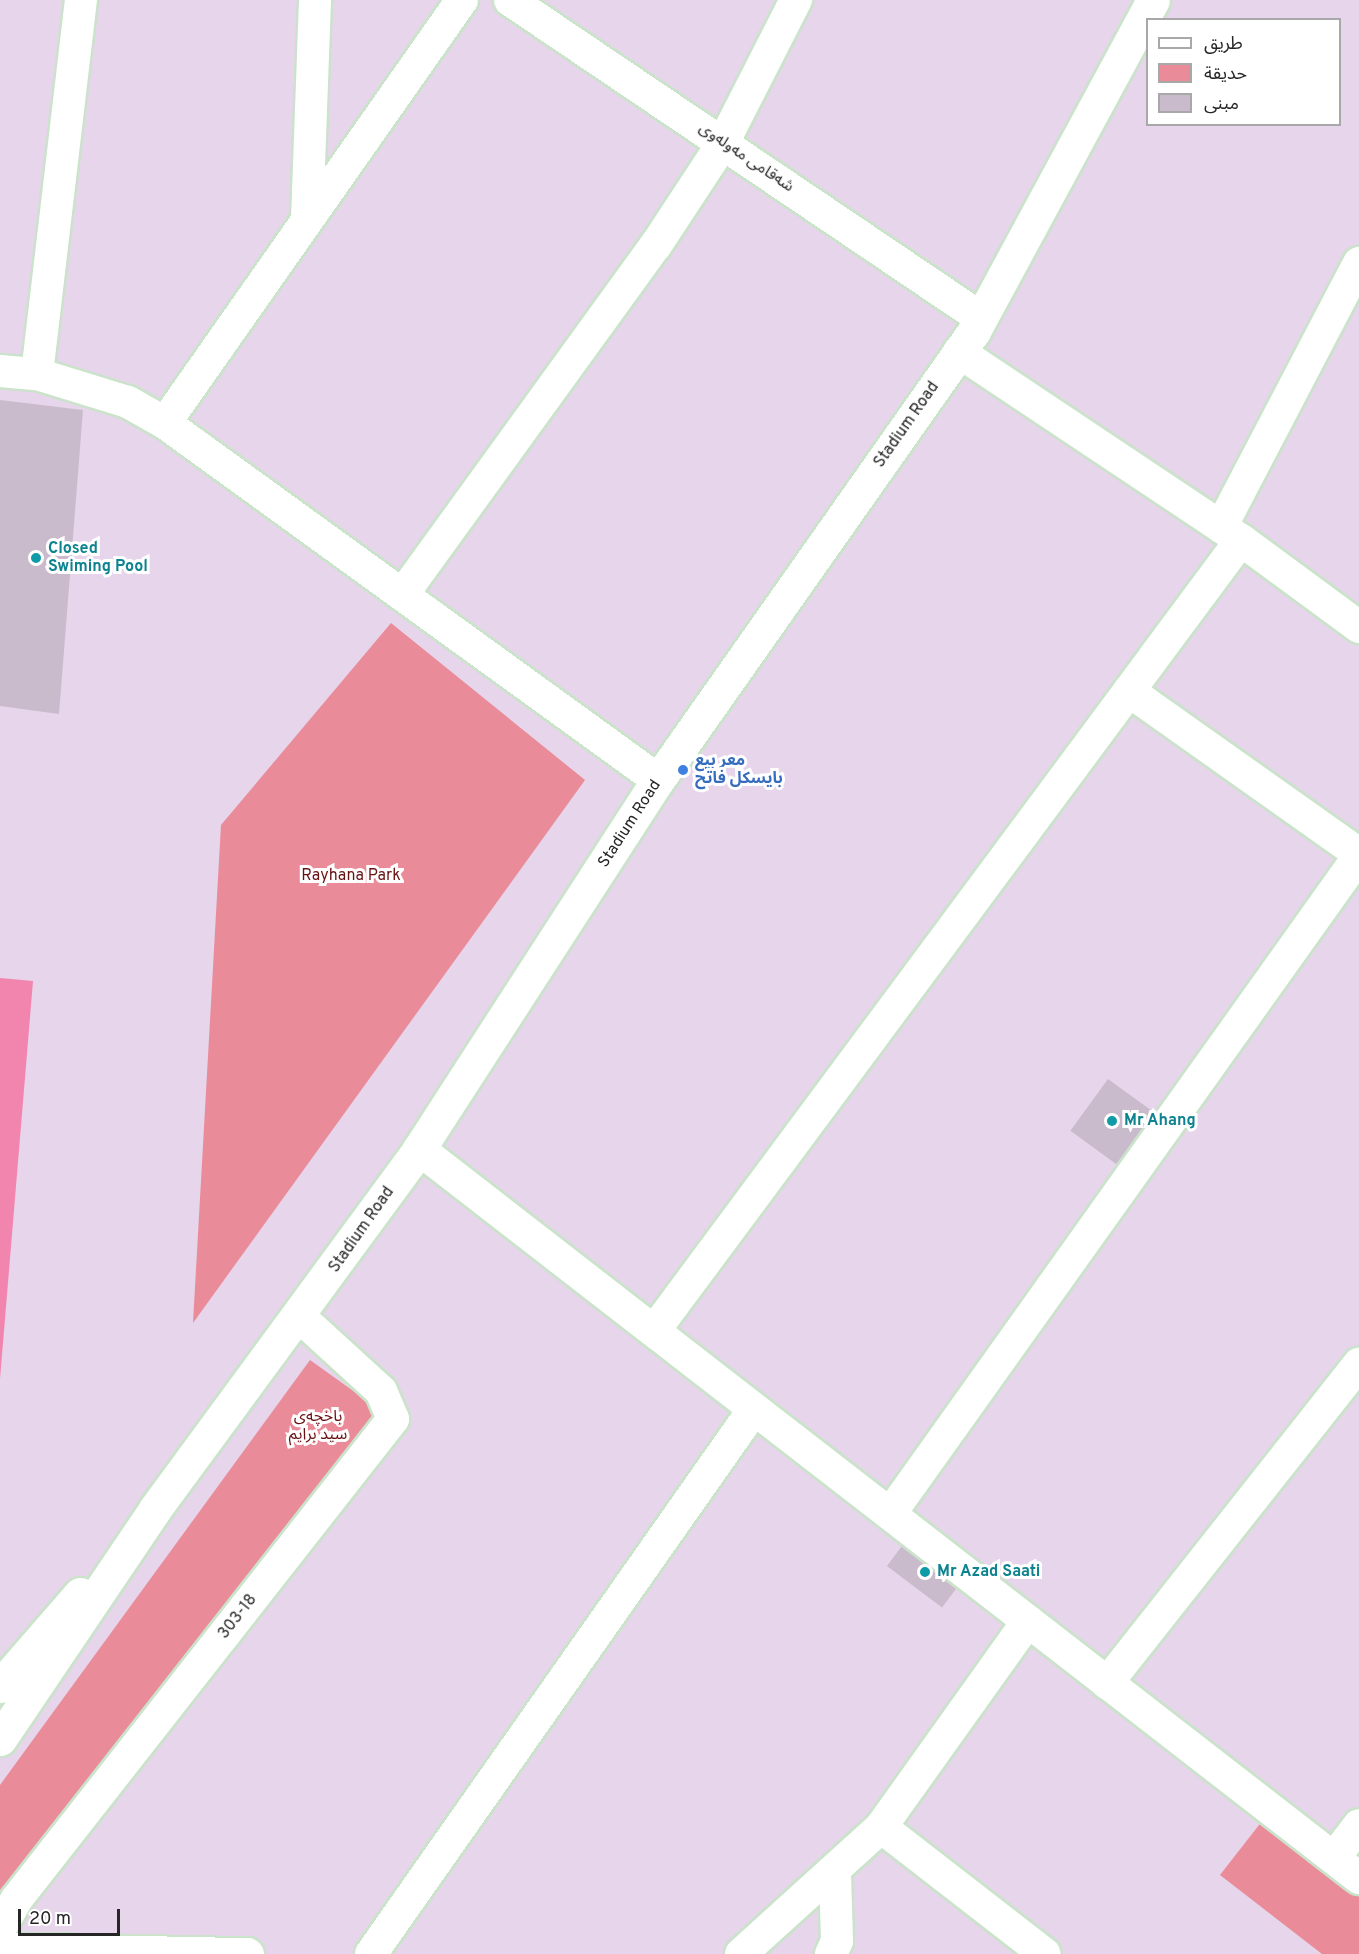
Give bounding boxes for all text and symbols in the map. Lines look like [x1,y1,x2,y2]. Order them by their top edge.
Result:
legend [1146,18,1341,126]
text: طريق [1204,33,1243,56]
text: حديقة [1204,63,1247,86]
text: مبنى [1204,93,1239,116]
street label: شه‌قامی مه‌وله‌وی [695,119,797,197]
street label: Stadium Road [870,378,944,472]
place label: Closed Swiming Pool [48,539,148,577]
marker: Closed Swiming Pool [29,551,43,565]
place label: معر بيع بايسكل فاتح [695,751,783,789]
marker: معر بيع بايسكل فاتح [676,763,690,777]
street label: Stadium Road [595,777,665,871]
park label: Rayhana Park [301,866,401,886]
place label: Mr Ahang [1124,1111,1196,1131]
marker: Mr Ahang [1105,1114,1119,1128]
street label: Stadium Road [325,1183,399,1277]
park label: باخچه‌ی سید برایم [289,1407,347,1445]
place label: Mr Azad Saati [937,1562,1041,1582]
marker: Mr Azad Saati [918,1565,932,1579]
street label: 303-18 [215,1591,261,1643]
scale bar [21,1897,123,1935]
text: 20 m [29,1908,71,1931]

